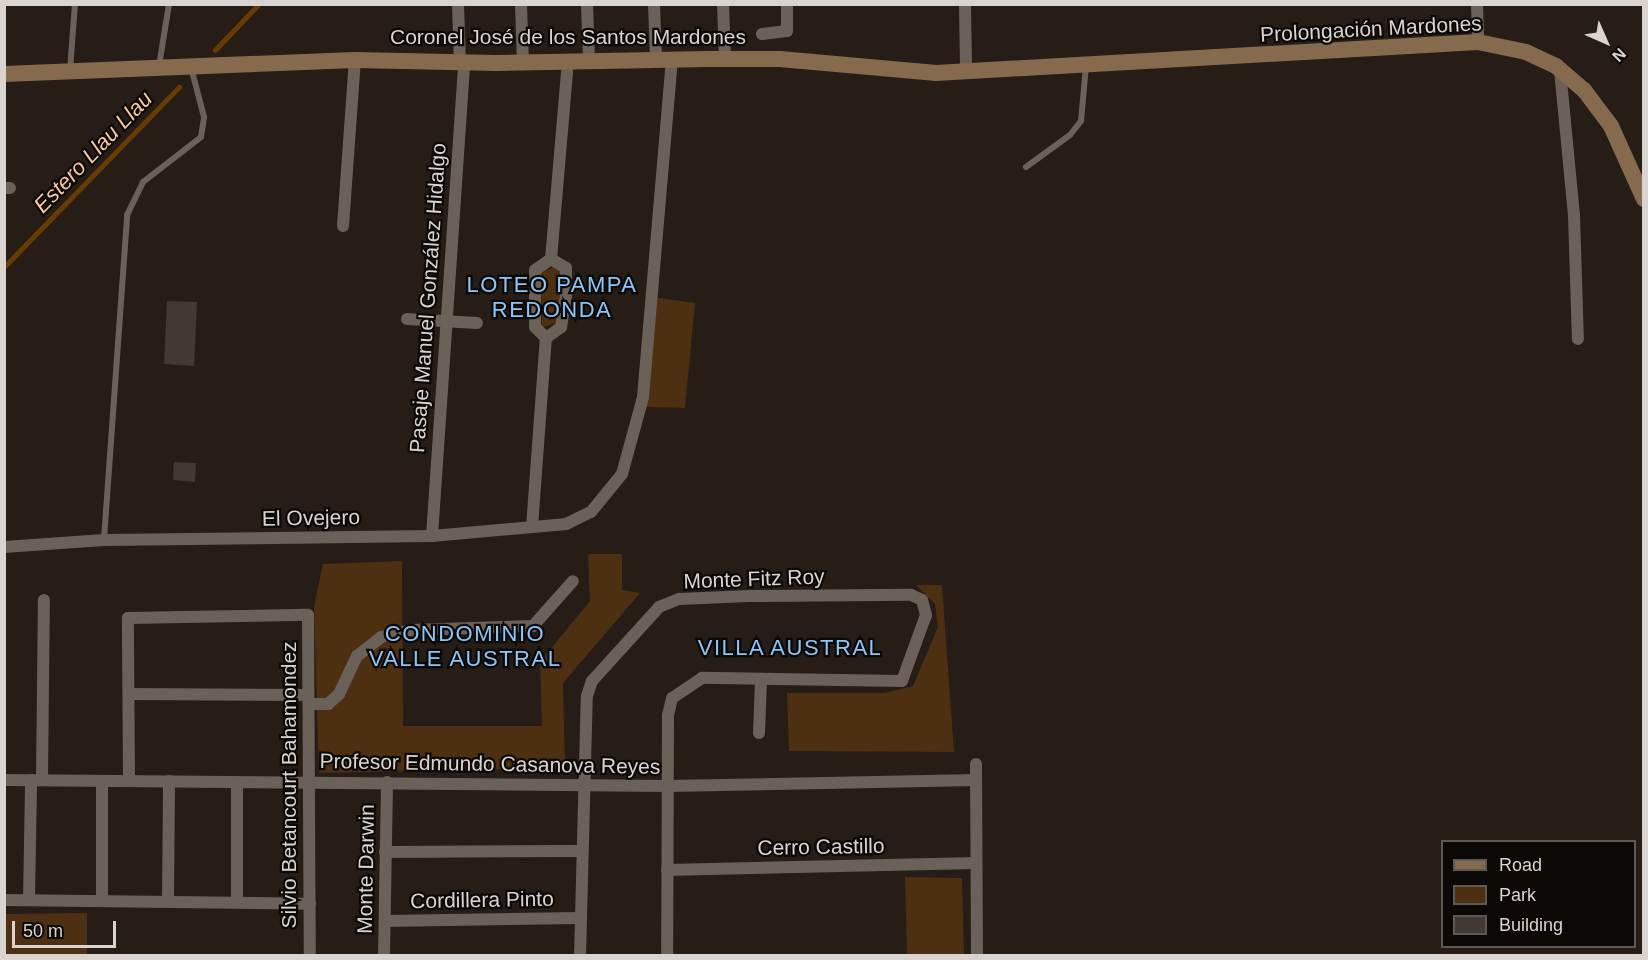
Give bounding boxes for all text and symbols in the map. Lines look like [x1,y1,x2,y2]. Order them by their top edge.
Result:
street label: Prolongación Mardones [1260,11,1482,47]
north arrow [1576,12,1636,72]
street label: Coronel José de los Santos Mardones [390,24,746,50]
text: N [1609,45,1629,65]
water label: Estero Llau Llau [28,86,158,218]
street label: Pasaje Manuel González Hidalgo [405,142,451,454]
district label: LOTEO PAMPA REDONDA [467,271,637,322]
street label: El Ovejero [262,505,360,531]
street label: Monte Fitz Roy [683,564,825,594]
district label: CONDOMINIO VALLE AUSTRAL [368,620,562,672]
district label: VILLA AUSTRAL [696,635,884,661]
street label: Silvio Betancourt Bahamondez [276,641,302,929]
street label: Profesor Edmundo Casanova Reyes [319,748,661,780]
street label: Monte Darwin [352,804,380,934]
street label: Cerro Castillo [757,833,885,861]
legend [1441,840,1636,948]
text: Road [1499,855,1542,875]
text: Park [1499,885,1536,905]
street label: Cordillera Pinto [410,886,554,914]
scale bar [15,909,118,947]
text: Building [1499,915,1563,935]
text: 50 m [23,921,63,941]

